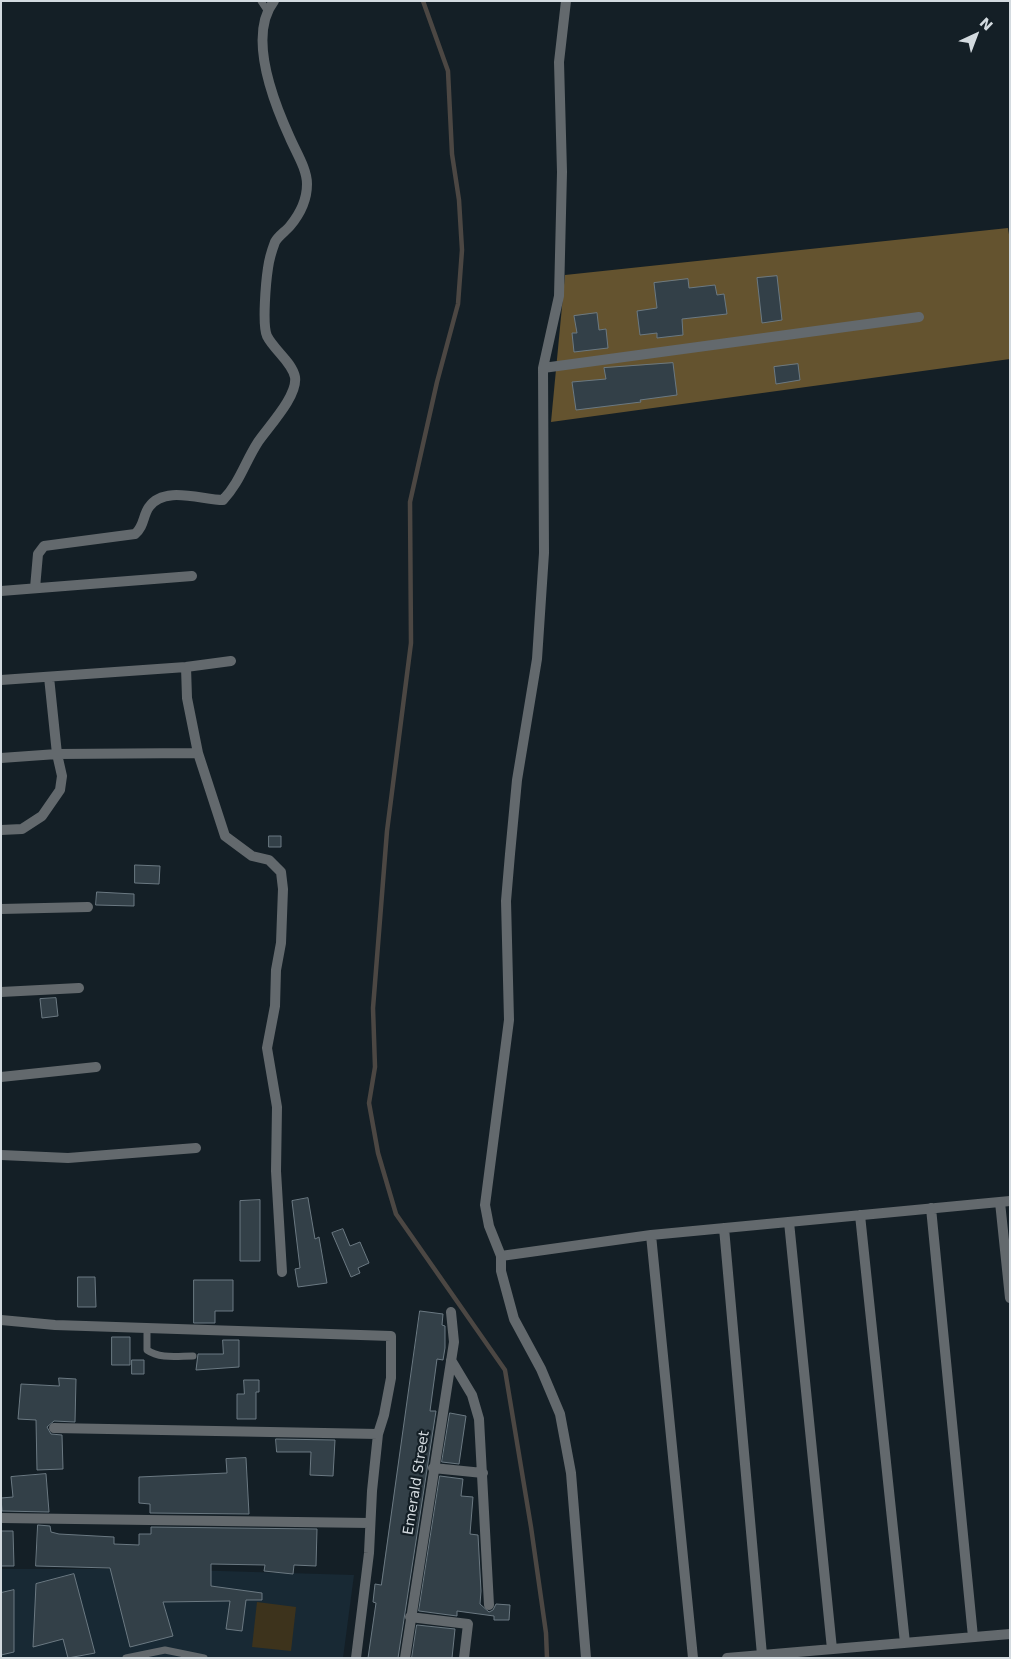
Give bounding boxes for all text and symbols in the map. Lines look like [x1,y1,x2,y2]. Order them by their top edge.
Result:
north arrow [951,10,1001,60]
text: N [976,14,996,34]
street label: Emerald Street [400,1430,434,1536]

